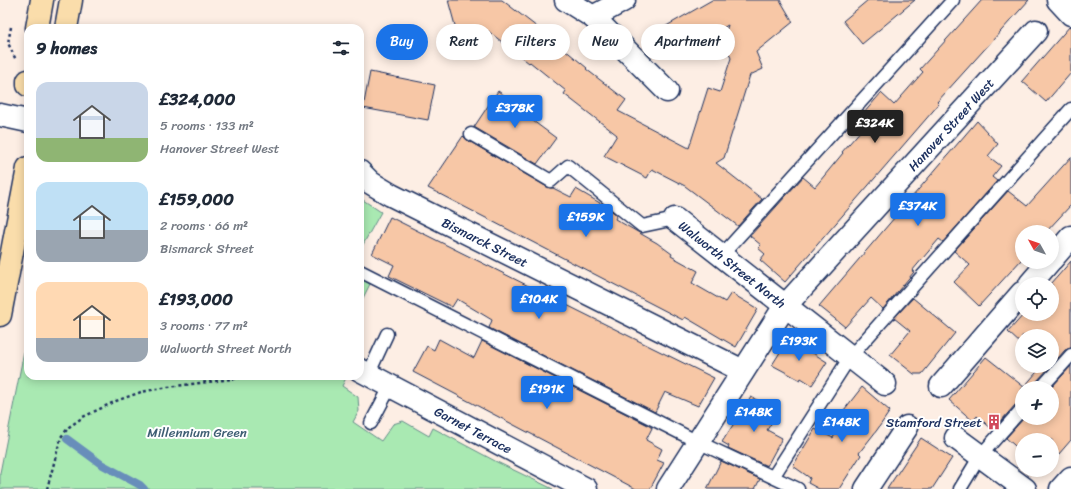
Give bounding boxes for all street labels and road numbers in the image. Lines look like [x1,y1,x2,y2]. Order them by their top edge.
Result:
street label: Hanover Street West [902,72,1000,176]
street label: Bismarck Street [438,211,533,274]
street label: Walworth Street North [674,214,791,314]
street label: Garnet Terrace [430,400,517,460]

